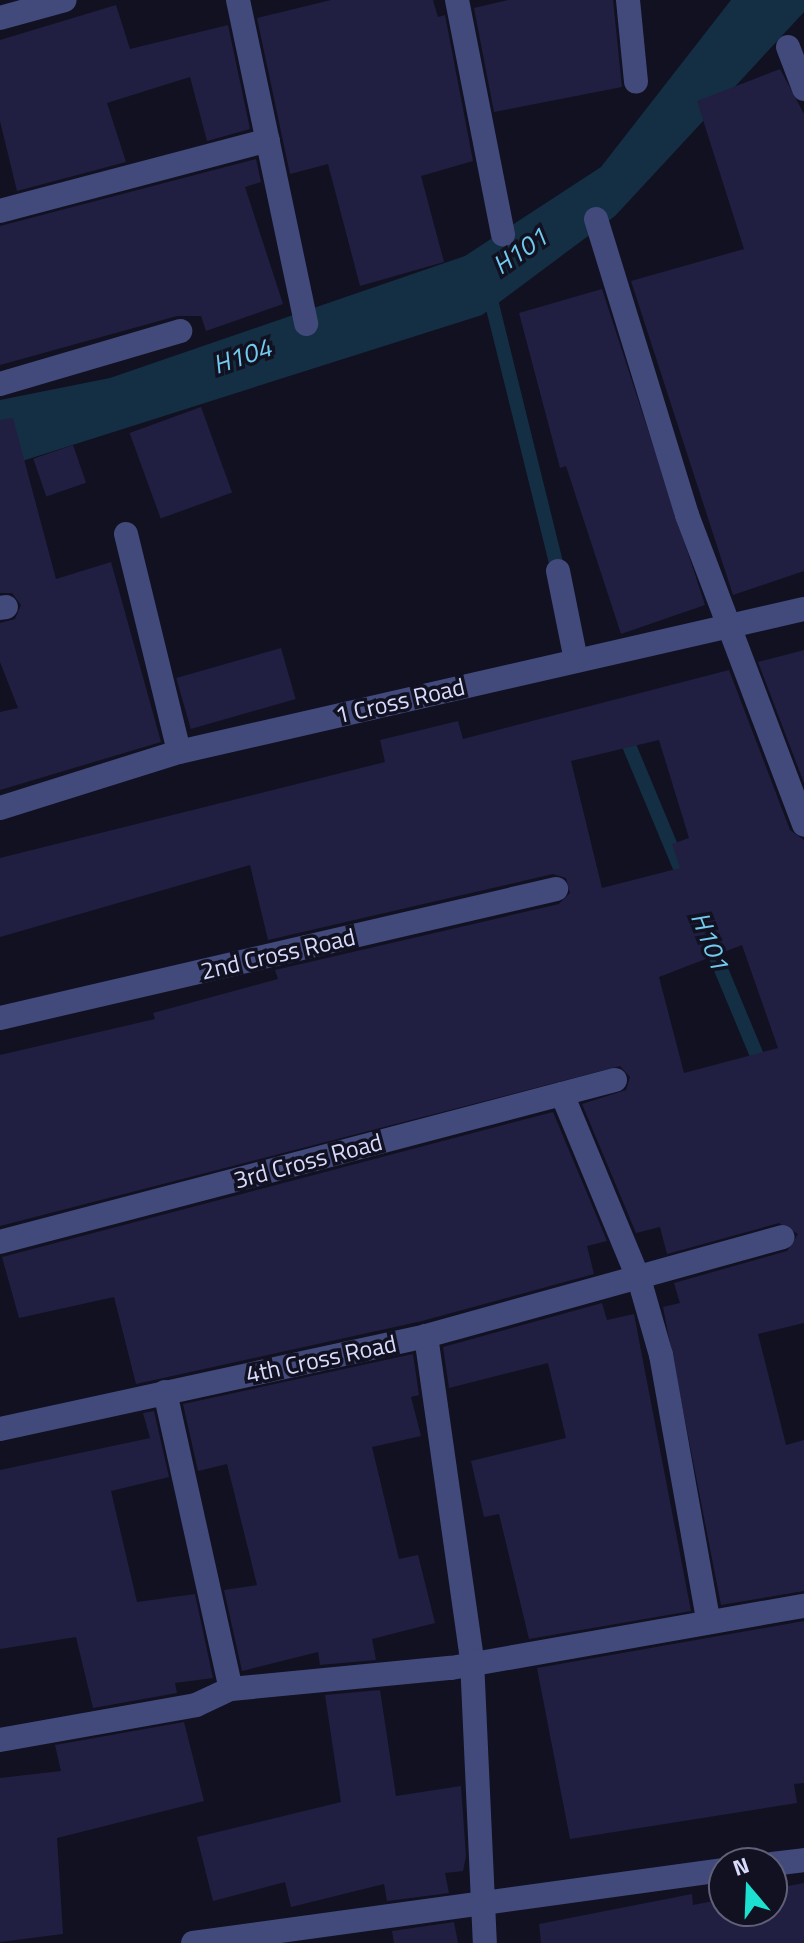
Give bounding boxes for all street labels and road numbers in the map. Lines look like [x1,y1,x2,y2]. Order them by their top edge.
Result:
street label: 1 Cross Road [332,672,468,730]
street label: 2nd Cross Road [198,922,358,986]
street label: 3rd Cross Road [231,1127,385,1195]
street label: 4th Cross Road [243,1329,399,1389]

